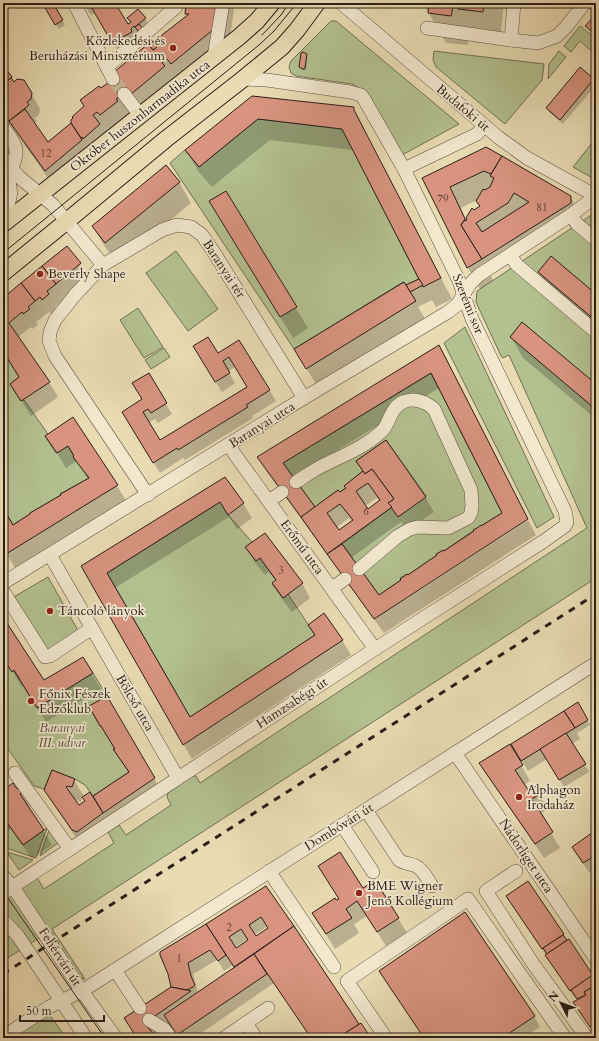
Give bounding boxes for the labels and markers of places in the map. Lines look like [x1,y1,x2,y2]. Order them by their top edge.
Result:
place label: Közlekedési és Beruházási Minisztérium [29,32,165,65]
marker: Közlekedési és Beruházási Minisztérium [168,43,178,53]
place label: Beverly Shape [48,265,126,283]
marker: Beverly Shape [35,269,45,279]
place label: Táncoló lányok [58,602,145,620]
marker: Táncoló lányok [45,606,55,616]
place label: Főnix Fészek Edzőklub [39,685,111,718]
marker: Főnix Fészek Edzőklub [26,696,36,706]
place label: Alphagon Irodaház [527,781,582,814]
marker: Alphagon Irodaház [514,792,524,802]
place label: BME Wigner Jenő Kollégium [365,877,454,910]
marker: BME Wigner Jenő Kollégium [354,888,364,898]

